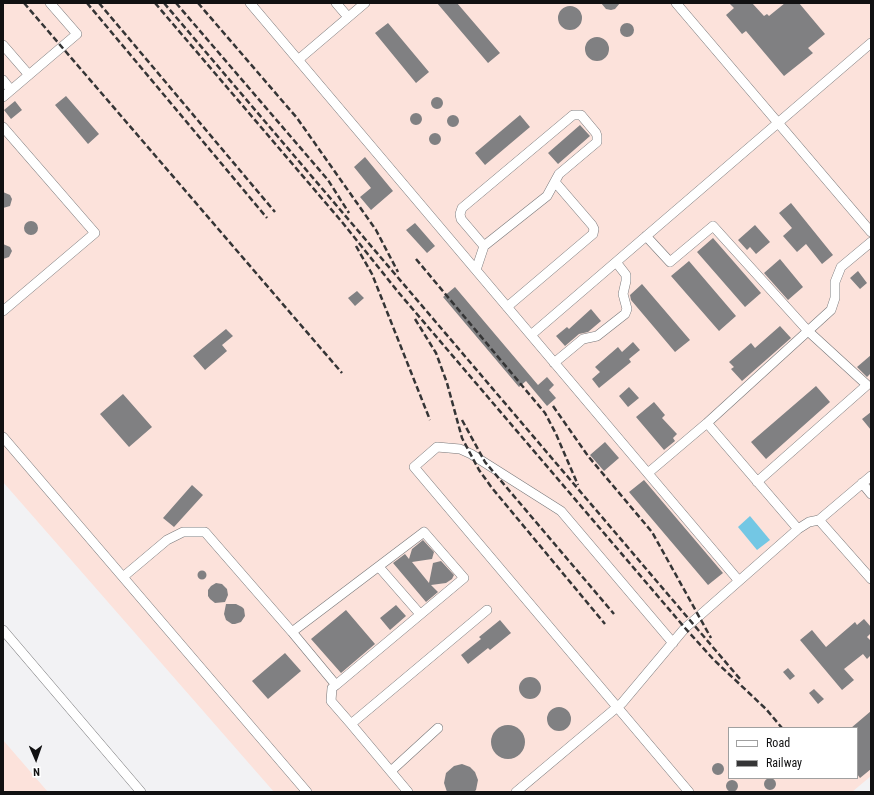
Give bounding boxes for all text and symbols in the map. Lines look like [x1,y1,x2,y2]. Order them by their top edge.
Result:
legend [728,727,858,779]
text: Road [766,736,790,750]
north arrow [16,739,56,779]
text: Railway [766,756,802,770]
text: N [33,765,40,778]

